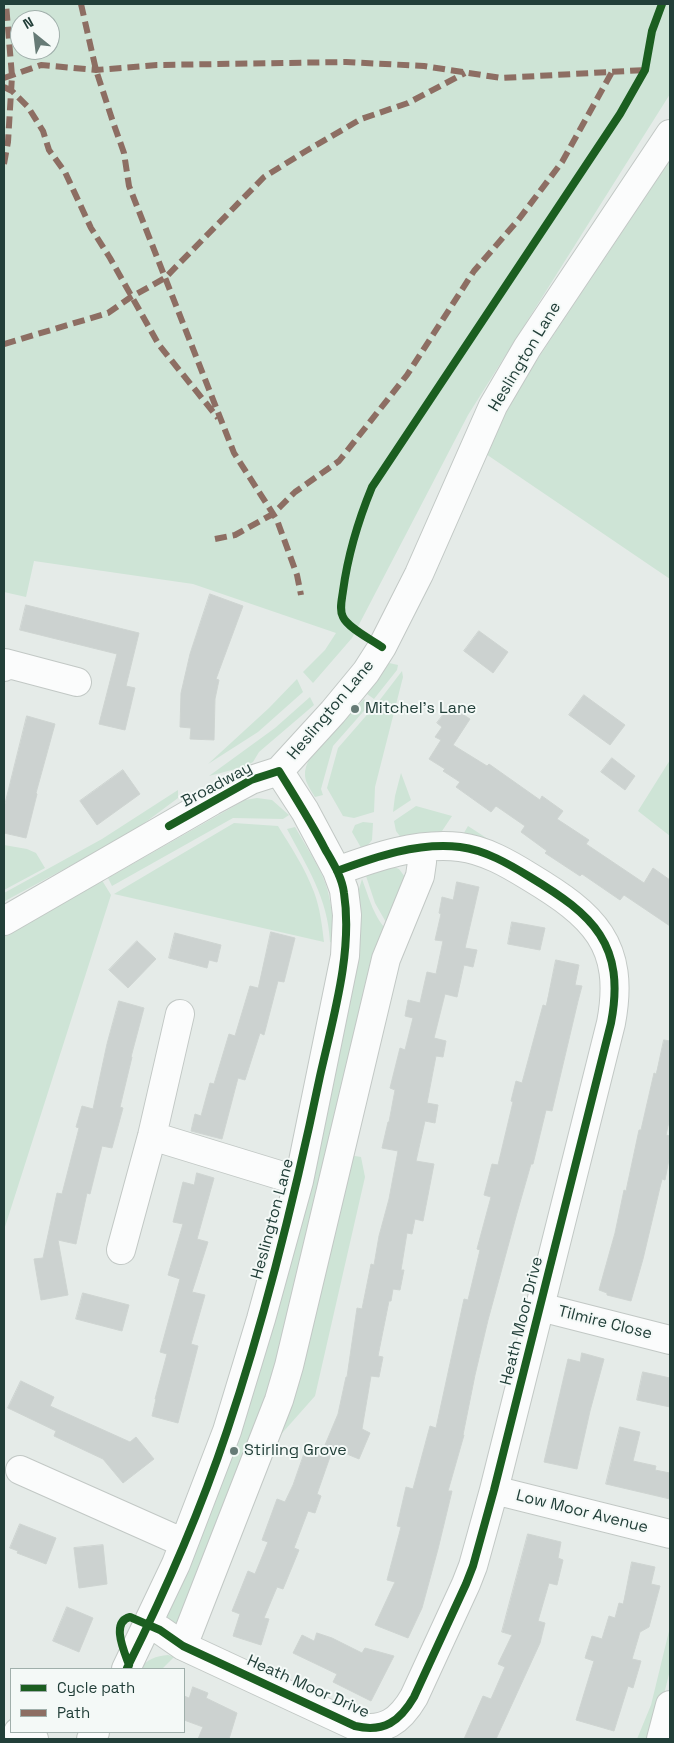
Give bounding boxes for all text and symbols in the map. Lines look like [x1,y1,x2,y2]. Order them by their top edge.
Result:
north arrow [10,10,60,60]
text: N [20,13,37,33]
street label: Heslington Lane [485,299,565,415]
street label: Heslington Lane [284,656,378,764]
place label: Mitchel's Lane [365,699,476,719]
marker: Mitchel's Lane [349,703,361,715]
street label: Broadway [179,758,255,812]
street label: Heslington Lane [248,1156,298,1282]
street label: Heath Moor Drive [497,1255,547,1387]
street label: Tilmire Close [556,1302,654,1344]
place label: Stirling Grove [244,1441,347,1461]
marker: Stirling Grove [228,1445,240,1457]
street label: Low Moor Avenue [514,1486,650,1538]
street label: Heath Moor Drive [244,1651,372,1723]
legend [10,1668,185,1733]
text: Cycle path [57,1678,135,1697]
text: Path [57,1703,90,1722]

